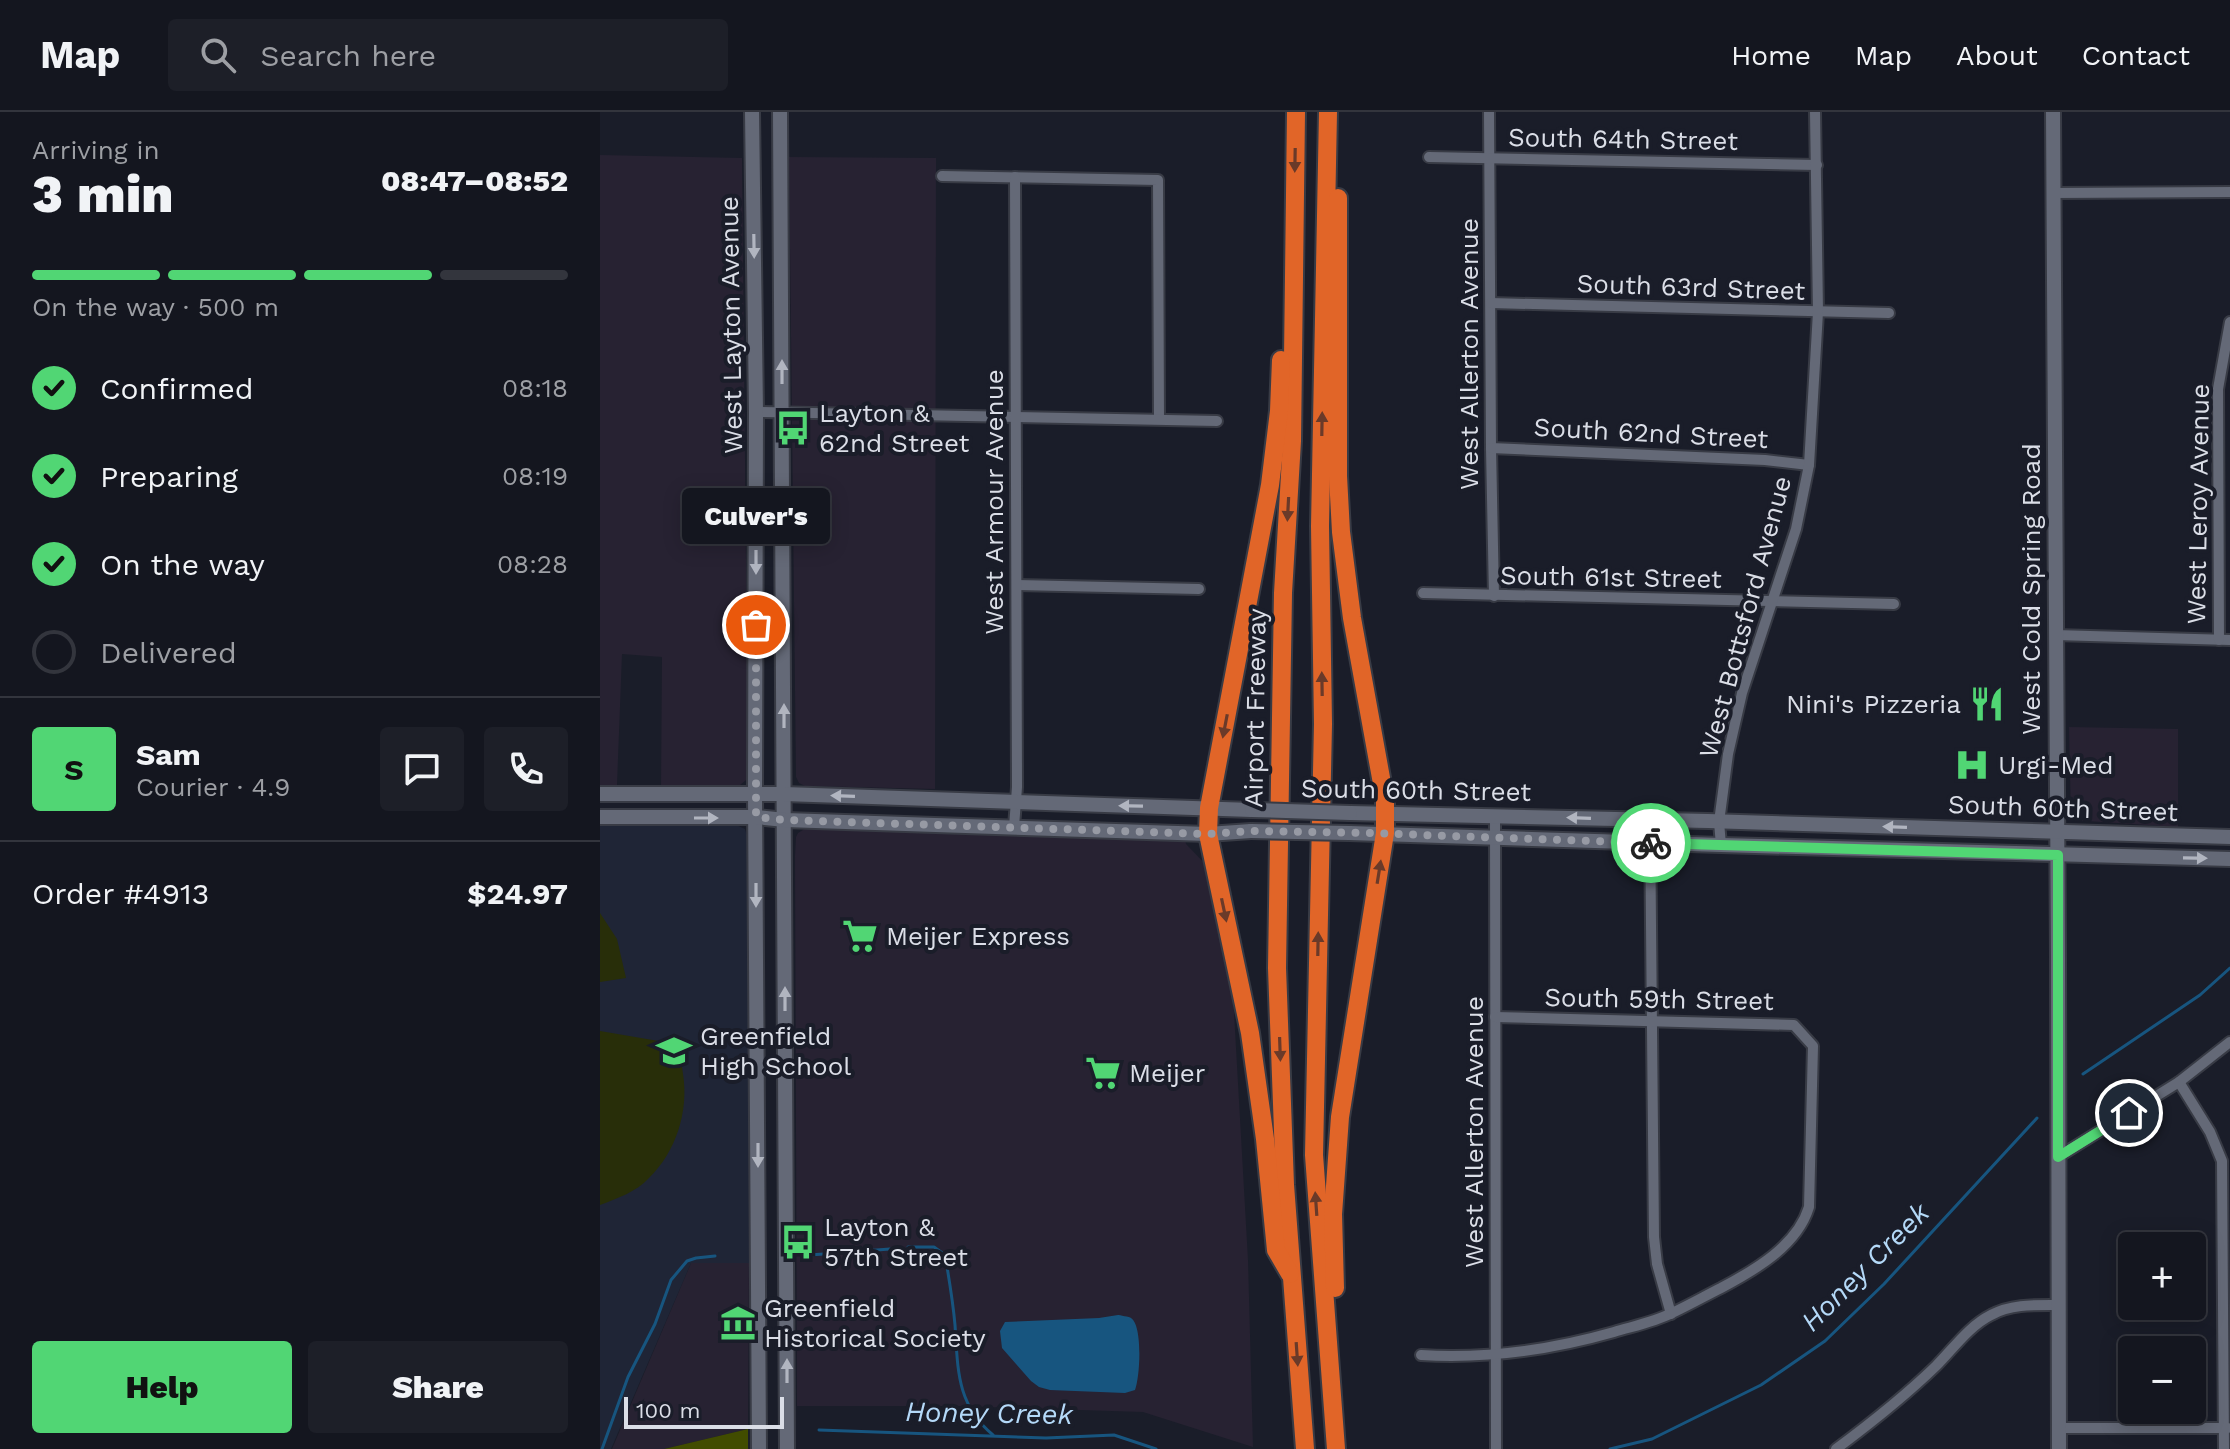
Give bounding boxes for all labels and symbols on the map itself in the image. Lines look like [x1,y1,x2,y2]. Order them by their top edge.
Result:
street label: South 64th Street [1508,122,1738,156]
one-way arrow [1289,148,1302,173]
street label: West Layton Avenue [714,196,748,454]
street label: West Allerton Avenue [1454,218,1484,490]
one-way arrow [748,234,760,259]
street label: South 63rd Street [1576,268,1806,306]
one-way arrow [776,359,788,384]
street label: West Armour Avenue [979,369,1009,635]
street label: West Leroy Avenue [2181,383,2215,625]
place label: Layton & 62nd Street [819,398,970,458]
bus stop icon: Layton & 62nd Street [774,409,812,447]
one-way arrow [1315,411,1328,436]
street label: South 62nd Street [1533,412,1769,454]
street label: West Cold Spring Road [2016,443,2046,735]
street label: West Bottsford Avenue [1693,473,1797,761]
callout: Culver's [682,489,830,545]
one-way arrow [1281,497,1294,522]
one-way arrow [750,550,762,575]
street label: South 61st Street [1500,560,1722,594]
pin [722,591,790,659]
street label: Airport Freeway [1238,607,1272,808]
one-way arrow [1316,671,1328,696]
restaurant icon: Nini's Pizzeria [1968,685,2006,723]
place label: Nini's Pizzeria [1786,689,1961,719]
one-way arrow [778,703,790,728]
one-way arrow [1218,714,1231,739]
hospital icon: Urgi-Med [1953,746,1991,784]
place label: Urgi-Med [1998,750,2114,780]
street label: South 60th Street [1301,773,1531,807]
street label: South 60th Street [1947,789,2179,827]
one-way arrow [830,790,855,803]
one-way arrow [1118,800,1143,812]
courier [1611,803,1691,883]
one-way arrow [1566,811,1591,824]
one-way arrow [694,812,719,824]
one-way arrow [1882,820,1907,833]
one-way arrow [2183,852,2208,865]
one-way arrow [1373,860,1386,885]
one-way arrow [750,883,762,908]
one-way arrow [1218,898,1231,923]
supermarket icon: Meijer Express [841,917,879,955]
place label: Meijer Express [886,921,1070,951]
one-way arrow [1312,931,1325,956]
street label: South 59th Street [1544,982,1774,1016]
one-way arrow [779,986,791,1011]
street label: West Allerton Avenue [1459,996,1489,1268]
place label: Greenfield High School [700,1021,851,1081]
school or university icon: Greenfield High School [655,1032,693,1070]
one-way arrow [1273,1037,1286,1062]
supermarket icon: Meijer [1084,1054,1122,1092]
place label: Meijer [1129,1058,1205,1088]
pin [2095,1079,2163,1147]
one-way arrow [752,1143,764,1168]
one-way arrow [1310,1191,1323,1216]
water label: Honey Creek [1794,1195,1937,1338]
place label: Layton & 57th Street [824,1212,968,1272]
bus stop icon: Layton & 57th Street [779,1223,817,1261]
place label: Greenfield Historical Society [764,1293,986,1353]
museum icon: Greenfield Historical Society [719,1304,757,1342]
one-way arrow [1291,1342,1304,1367]
one-way arrow [781,1358,793,1383]
scale bar [624,1393,784,1429]
water label: Honey Creek [905,1395,1074,1431]

